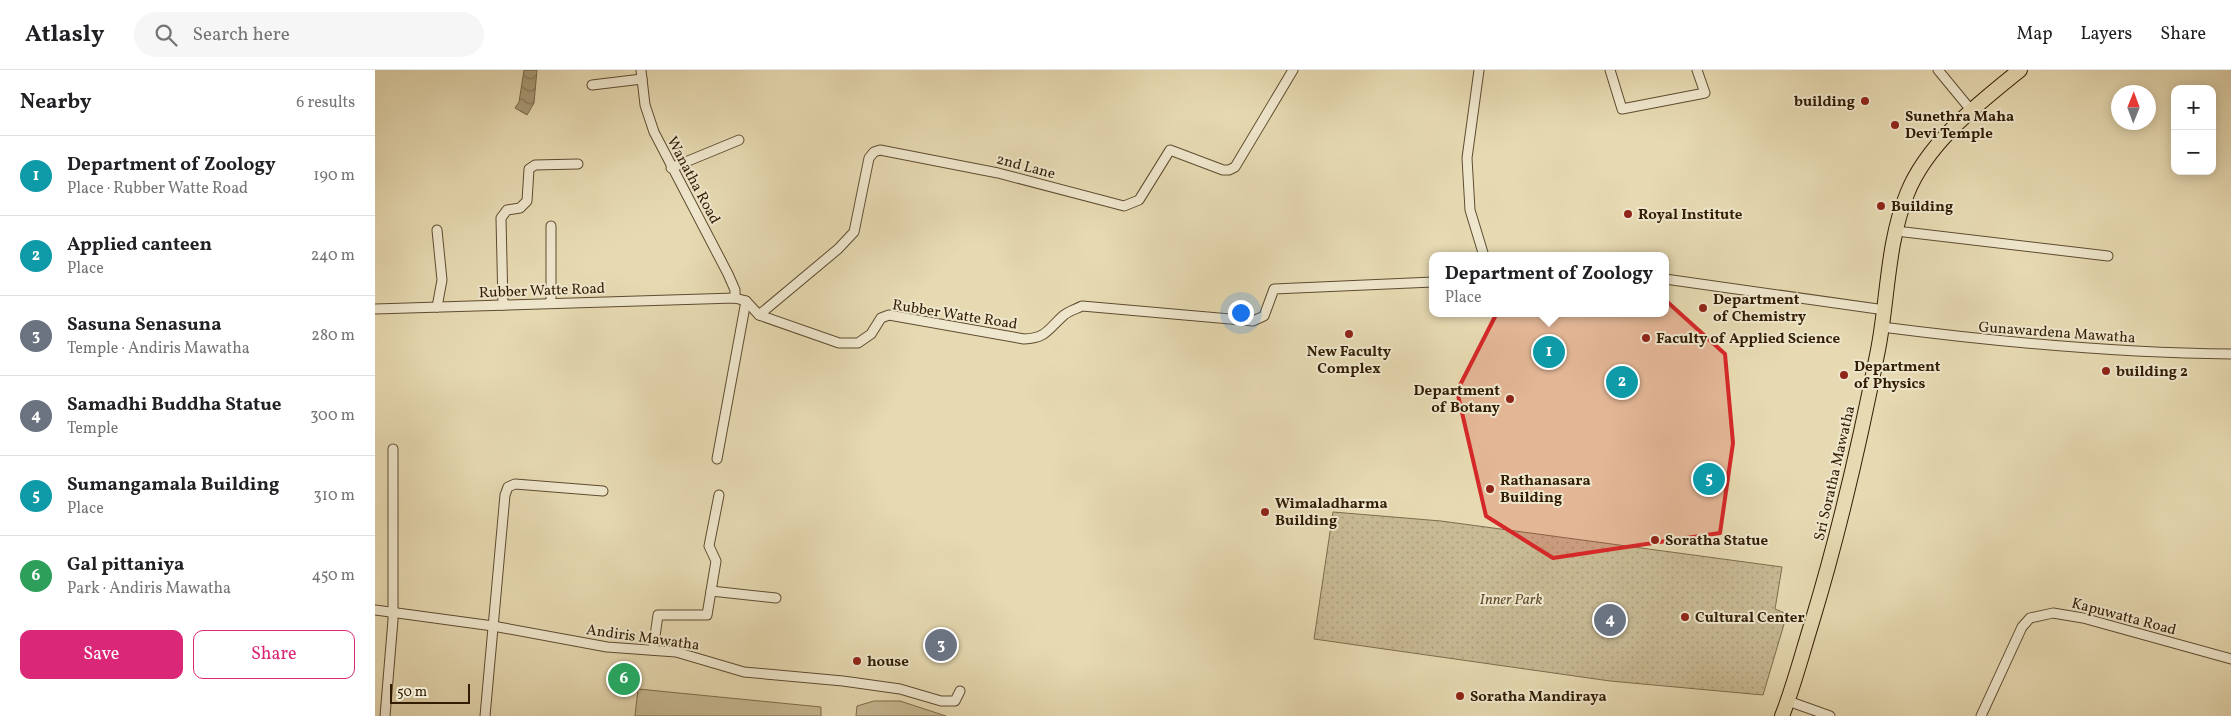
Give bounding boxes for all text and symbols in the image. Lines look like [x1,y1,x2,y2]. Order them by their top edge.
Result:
search box [134,12,484,57]
text: Atlasly [25,18,104,52]
icon: search [152,21,180,49]
text: Search here [192,22,290,48]
text: Map [2016,22,2052,47]
text: Layers [2080,22,2132,47]
text: Share [2160,22,2206,47]
north arrow [2111,85,2156,130]
map controls [2171,85,2216,175]
button: + [2171,85,2216,130]
text: Nearby [20,88,91,117]
text: 6 results [296,92,355,114]
place label: building [1794,92,1855,113]
marker: building [1859,95,1871,107]
place label: Sunethra Maha Devi Temple [1905,107,2014,145]
marker: Sunethra Maha Devi Temple [1889,119,1901,131]
button: − [2171,130,2216,175]
street label: Wanatha Road [661,133,725,228]
street label: 2nd Lane [994,149,1058,185]
text: Department of Zoology [67,152,276,178]
text: 1 [33,165,39,187]
text: 190 m [313,165,355,187]
text: Place · Rubber Watte Road [67,178,248,200]
place label: Building [1891,197,1953,218]
marker: Building [1875,200,1887,212]
place label: Royal Institute [1638,205,1743,226]
marker: Royal Institute [1622,208,1634,220]
text: Applied canteen [67,232,212,258]
text: 2 [32,245,40,267]
text: 240 m [311,245,355,267]
popup [1429,252,1669,317]
text: Place [67,258,104,280]
text: Department of Zoology [1445,261,1653,287]
street label: Rubber Watte Road [479,279,606,304]
text: Place [1445,287,1482,309]
place label: Department of Chemistry [1713,290,1807,328]
street label: Rubber Watte Road [891,295,1019,336]
your location [1228,300,1254,326]
marker: Department of Chemistry [1697,302,1709,314]
text: Sasuna Senasuna [67,312,222,338]
street label: Gunawardena Mawatha [1978,318,2136,349]
text: 3 [32,325,40,347]
text: 280 m [311,325,355,347]
marker: New Faculty Complex [1343,328,1355,340]
place label: Faculty of Applied Science [1656,329,1840,350]
marker: Faculty of Applied Science [1640,332,1652,344]
pin: 1 [1533,333,1565,371]
text: Temple · Andiris Mawatha [67,338,250,360]
place label: New Faculty Complex [1307,342,1392,380]
place label: Department of Physics [1854,357,1941,395]
place label: building 2 [2116,362,2188,383]
pin: 2 [1606,363,1638,401]
marker: building 2 [2100,365,2112,377]
marker: Department of Physics [1838,369,1850,381]
place label: Department of Botany [1414,381,1501,419]
text: Samadhi Buddha Statue [67,392,282,418]
marker: Department of Botany [1504,393,1516,405]
street label: Sri Soratha Mawatha [1810,404,1861,543]
text: 4 [31,405,41,427]
text: 300 m [310,405,355,427]
text: Temple [67,418,118,440]
pin: 5 [1693,460,1725,498]
place label: Rathanasara Building [1500,471,1591,509]
text: Sumangamala Building [67,472,279,498]
marker: Rathanasara Building [1484,483,1496,495]
text: 5 [32,485,40,507]
text: 310 m [314,485,355,507]
place label: Wimaladharma Building [1275,494,1388,532]
text: Place [67,498,104,520]
marker: Wimaladharma Building [1259,506,1271,518]
place label: Soratha Statue [1665,531,1768,552]
marker: Soratha Statue [1649,534,1661,546]
text: Gal pittaniya [67,552,184,578]
text: 6 [32,565,40,587]
text: 450 m [312,565,355,587]
text: Park · Andiris Mawatha [67,578,231,600]
park label: Inner Park [1480,590,1542,611]
street label: Kapuwatta Road [2069,593,2178,642]
pin: 4 [1594,601,1626,639]
place label: Cultural Center [1695,608,1805,629]
marker: Cultural Center [1679,611,1691,623]
street label: Andiris Mawatha [585,620,701,657]
pin: 3 [925,626,957,664]
button: Save [20,630,183,679]
button: Share [193,630,355,679]
place label: house [867,652,909,673]
marker: house [851,655,863,667]
pin: 6 [608,660,640,698]
scale bar [390,681,470,704]
text: 50 m [397,683,427,702]
place label: Soratha Mandiraya [1470,687,1607,708]
marker: Soratha Mandiraya [1454,690,1466,702]

